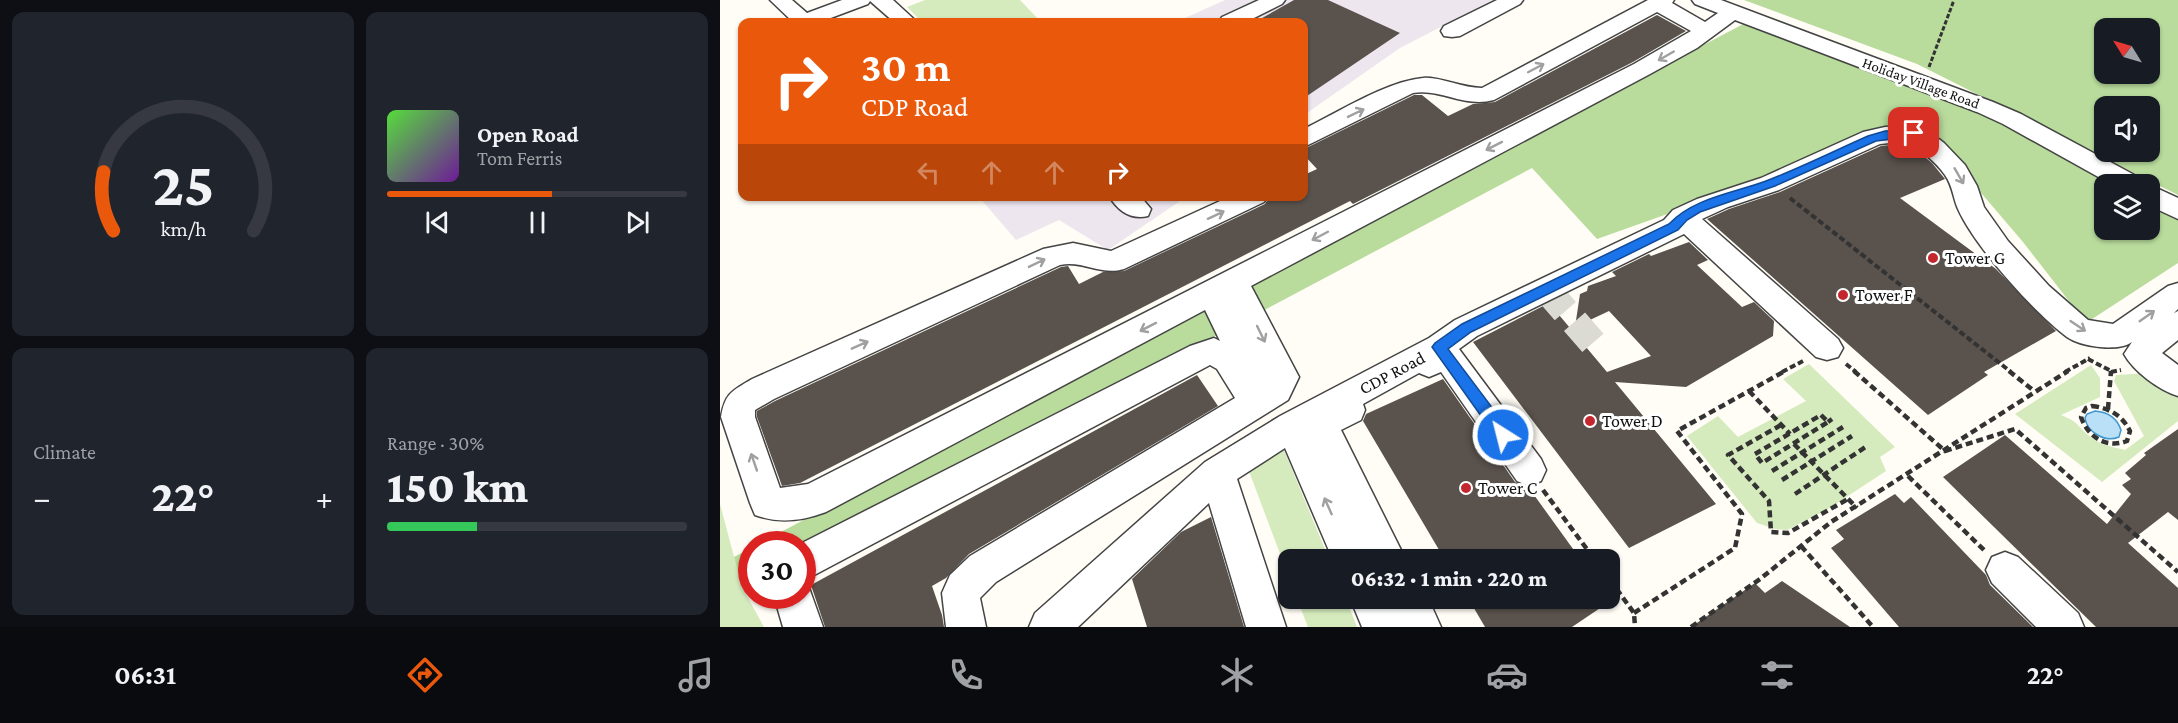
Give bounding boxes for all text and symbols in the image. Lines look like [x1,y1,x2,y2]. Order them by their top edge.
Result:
north arrow [2094,18,2160,84]
map controls [2094,18,2160,240]
icon: right [762,42,840,120]
text: 30 m [861,43,951,90]
one-way arrow [1658,50,1675,62]
street label: Holiday Village Road [1860,54,1982,113]
one-way arrow [1527,62,1545,73]
text: CDP Road [861,92,968,122]
button: sound [2094,96,2160,162]
one-way arrow [1347,107,1364,119]
pin [1888,107,1939,158]
icon: arrive [1897,116,1930,149]
text: Open Road [477,122,579,147]
one-way arrow [1485,141,1503,152]
text: Tom Ferris [477,147,562,169]
text: 25 [152,149,214,218]
icon: left [912,156,945,189]
icon: ahead [975,156,1008,189]
icon: ahead [1038,156,1071,189]
icon: right [1101,156,1134,189]
one-way arrow [1953,167,1965,184]
button: layers [2094,174,2160,240]
icon: previous [421,206,454,239]
icon: pause [521,206,554,239]
icon: next [621,206,654,239]
one-way arrow [1207,208,1225,220]
text: km/h [160,218,207,242]
one-way arrow [1312,231,1330,242]
place label: Tower G [1945,248,2005,268]
marker: Tower G [1926,251,1940,265]
one-way arrow [1028,257,1046,269]
place label: Tower F [1855,285,1913,305]
marker: Tower F [1836,288,1850,302]
one-way arrow [2139,310,2155,322]
one-way arrow [2069,320,2086,333]
one-way arrow [1140,321,1157,333]
one-way arrow [1256,325,1268,343]
one-way arrow [850,339,869,350]
street label: CDP Road [1356,347,1429,399]
position arrow [1471,403,1535,467]
place label: Tower D [1602,411,1663,431]
marker: Tower D [1583,414,1597,428]
text: Range · 30% [387,432,484,454]
text: Climate [33,441,96,463]
one-way arrow [747,453,758,472]
text: 150 km [387,462,528,512]
text: 22° [151,471,215,521]
place label: Tower C [1478,478,1538,498]
text: − [33,479,50,516]
text: + [316,479,333,516]
marker: Tower C [1459,481,1473,495]
one-way arrow [1322,498,1333,516]
speed limit sign: 30 [738,531,816,609]
text: 06:32 · 1 min · 220 m [1351,566,1547,591]
icon: directions [404,654,446,696]
icon: music [675,654,717,696]
icon: phone [945,654,987,696]
icon: climate [1216,654,1258,696]
icon: car [1486,654,1528,696]
icon: filters [1756,654,1798,696]
text: 06:31 [114,660,176,690]
text: 22° [2027,660,2064,690]

